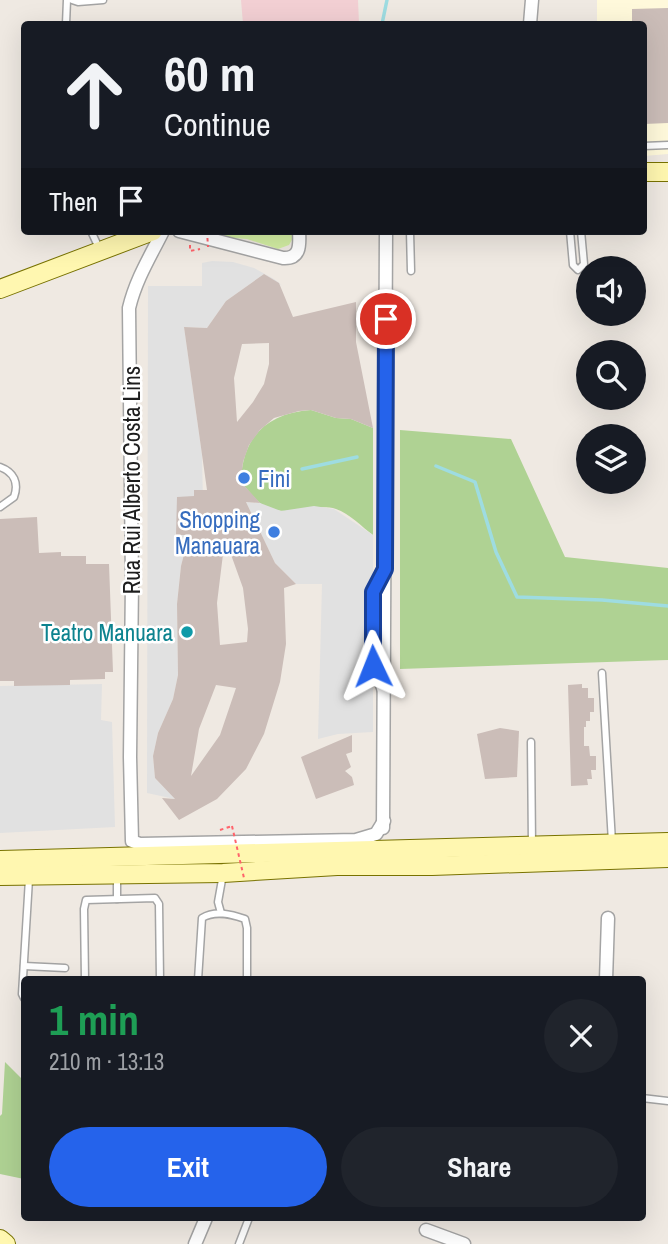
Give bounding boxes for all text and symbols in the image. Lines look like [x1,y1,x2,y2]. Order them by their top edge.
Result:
text: 60 m [164,40,256,106]
icon: ahead [49,49,140,140]
text: Continue [164,103,271,146]
icon: arrive [112,182,150,220]
text: Then [49,184,98,219]
map controls [576,256,646,494]
button: sound [576,256,646,326]
pin [356,289,416,349]
icon: arrive [367,300,405,338]
button: search [576,340,646,410]
street label: Rua Rui Alberto Costa Lins [116,366,147,594]
button: layers [576,424,646,494]
place label: Fini [258,463,291,494]
marker: Fini [236,470,252,486]
place label: Shopping Manauara [175,504,261,561]
marker: Shopping Manauara [266,524,282,540]
place label: Teatro Manuara [41,617,174,648]
marker: Teatro Manuara [179,624,195,640]
position arrow [336,629,410,703]
text: 1 min [49,992,139,1048]
button: close [544,999,618,1073]
text: 210 m · 13:13 [49,1046,164,1077]
button: Exit [49,1127,327,1207]
button: Share [341,1127,618,1207]

